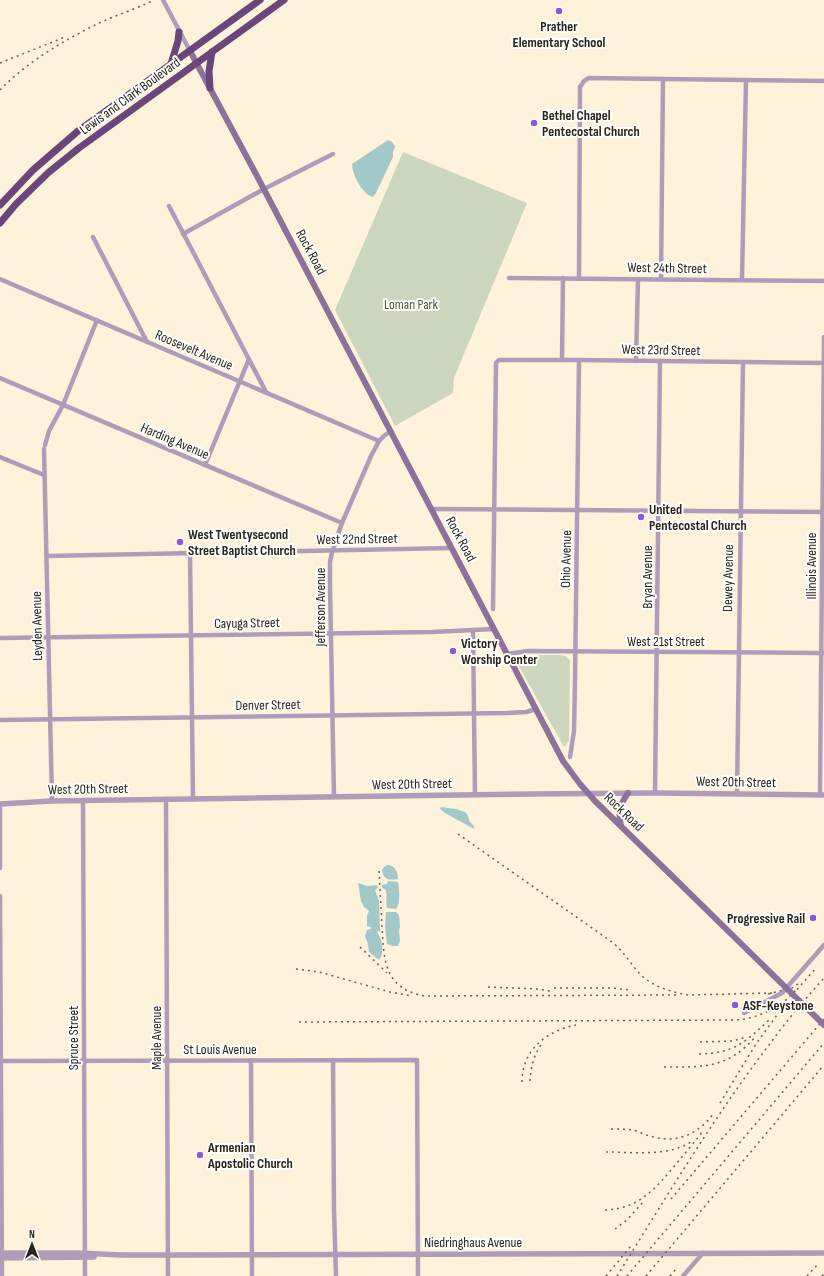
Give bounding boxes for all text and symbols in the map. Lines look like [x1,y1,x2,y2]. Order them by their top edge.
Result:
marker: Prather Elementary School [554,6,564,16]
place label: Prather Elementary School [513,18,606,51]
street label: Lewis and Clark Boulevard [76,54,184,138]
place label: Bethel Chapel Pentecostal Church [542,107,640,140]
marker: Bethel Chapel Pentecostal Church [529,118,539,128]
street label: Rock Road [292,227,330,278]
street label: West 24th Street [627,259,707,277]
park label: Loman Park [384,296,439,313]
street label: Roosevelt Avenue [153,326,235,374]
street label: West 23rd Street [621,341,701,359]
street label: Harding Avenue [138,419,212,463]
place label: United Pentecostal Church [649,501,747,534]
marker: United Pentecostal Church [636,512,646,522]
street label: Rock Road [442,514,480,565]
place label: West Twentysecond Street Baptist Church [188,526,296,559]
street label: West 22nd Street [316,530,398,548]
street label: Ohio Avenue [557,530,575,588]
street label: Illinois Avenue [803,533,820,599]
marker: West Twentysecond Street Baptist Church [175,537,185,547]
street label: Dewey Avenue [719,544,737,612]
street label: Bryan Avenue [639,545,656,609]
street label: Jefferson Avenue [312,568,329,647]
street label: Leyden Avenue [28,591,46,661]
street label: Cayuga Street [214,614,280,632]
street label: West 21st Street [627,633,705,650]
place label: Victory Worship Center [461,635,538,668]
marker: Victory Worship Center [448,646,458,656]
street label: Denver Street [235,696,301,714]
street label: West 20th Street [696,773,776,791]
street label: West 20th Street [372,775,452,793]
street label: West 20th Street [48,780,128,798]
street label: Rock Road [601,789,648,835]
place label: Progressive Rail [727,910,805,927]
marker: Progressive Rail [808,913,818,923]
place label: ASF-Keystone [742,997,814,1014]
marker: ASF-Keystone [730,1000,740,1010]
street label: Spruce Street [65,1006,82,1070]
street label: Maple Avenue [148,1006,165,1070]
street label: St Louis Avenue [183,1041,257,1058]
place label: Armenian Apostolic Church [207,1139,293,1172]
marker: Armenian Apostolic Church [195,1150,205,1160]
north arrow [12,1224,52,1264]
text: N [29,1228,35,1241]
street label: Niedringhaus Avenue [424,1234,522,1251]

